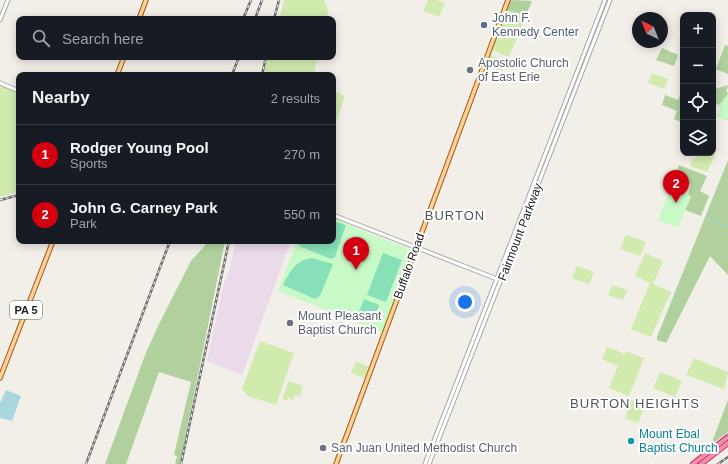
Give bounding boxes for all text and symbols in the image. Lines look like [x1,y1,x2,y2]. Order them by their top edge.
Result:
place label: John F. Kennedy Center [492,11,579,39]
north arrow [632,12,668,48]
map controls [680,12,716,156]
button: + [680,12,716,48]
search box [16,16,336,60]
marker: John F. Kennedy Center [479,20,489,30]
icon: search [30,27,52,49]
text: Search here [62,30,144,47]
button: − [680,48,716,84]
place label: Apostolic Church of East Erie [478,56,569,84]
marker: Apostolic Church of East Erie [465,65,475,75]
button: locate [680,84,716,120]
text: Nearby [32,88,90,107]
text: 2 results [271,91,320,106]
button: layers [680,120,716,156]
text: Rodger Young Pool [70,139,209,156]
text: 1 [41,147,49,162]
text: 270 m [284,147,320,162]
text: Sports [70,156,108,171]
pin: 2 [663,170,689,203]
street label: Fairmount Parkway [495,181,545,283]
text: John G. Carney Park [70,199,218,216]
text: 2 [41,207,49,222]
text: 550 m [284,207,320,222]
district label: BURTON [425,208,485,223]
text: Park [70,216,97,231]
street label: Buffalo Road [391,231,427,301]
pin: 1 [343,237,369,270]
your location [455,292,475,312]
road number: PA 5 [10,301,42,319]
place label: Mount Pleasant Baptist Church [298,309,382,337]
marker: Mount Pleasant Baptist Church [285,318,295,328]
district label: BURTON HEIGHTS [570,396,700,411]
place label: Mount Ebal Baptist Church [639,427,718,455]
marker: Mount Ebal Baptist Church [626,436,636,446]
place label: San Juan United Methodist Church [331,441,517,455]
marker: San Juan United Methodist Church [318,443,328,453]

